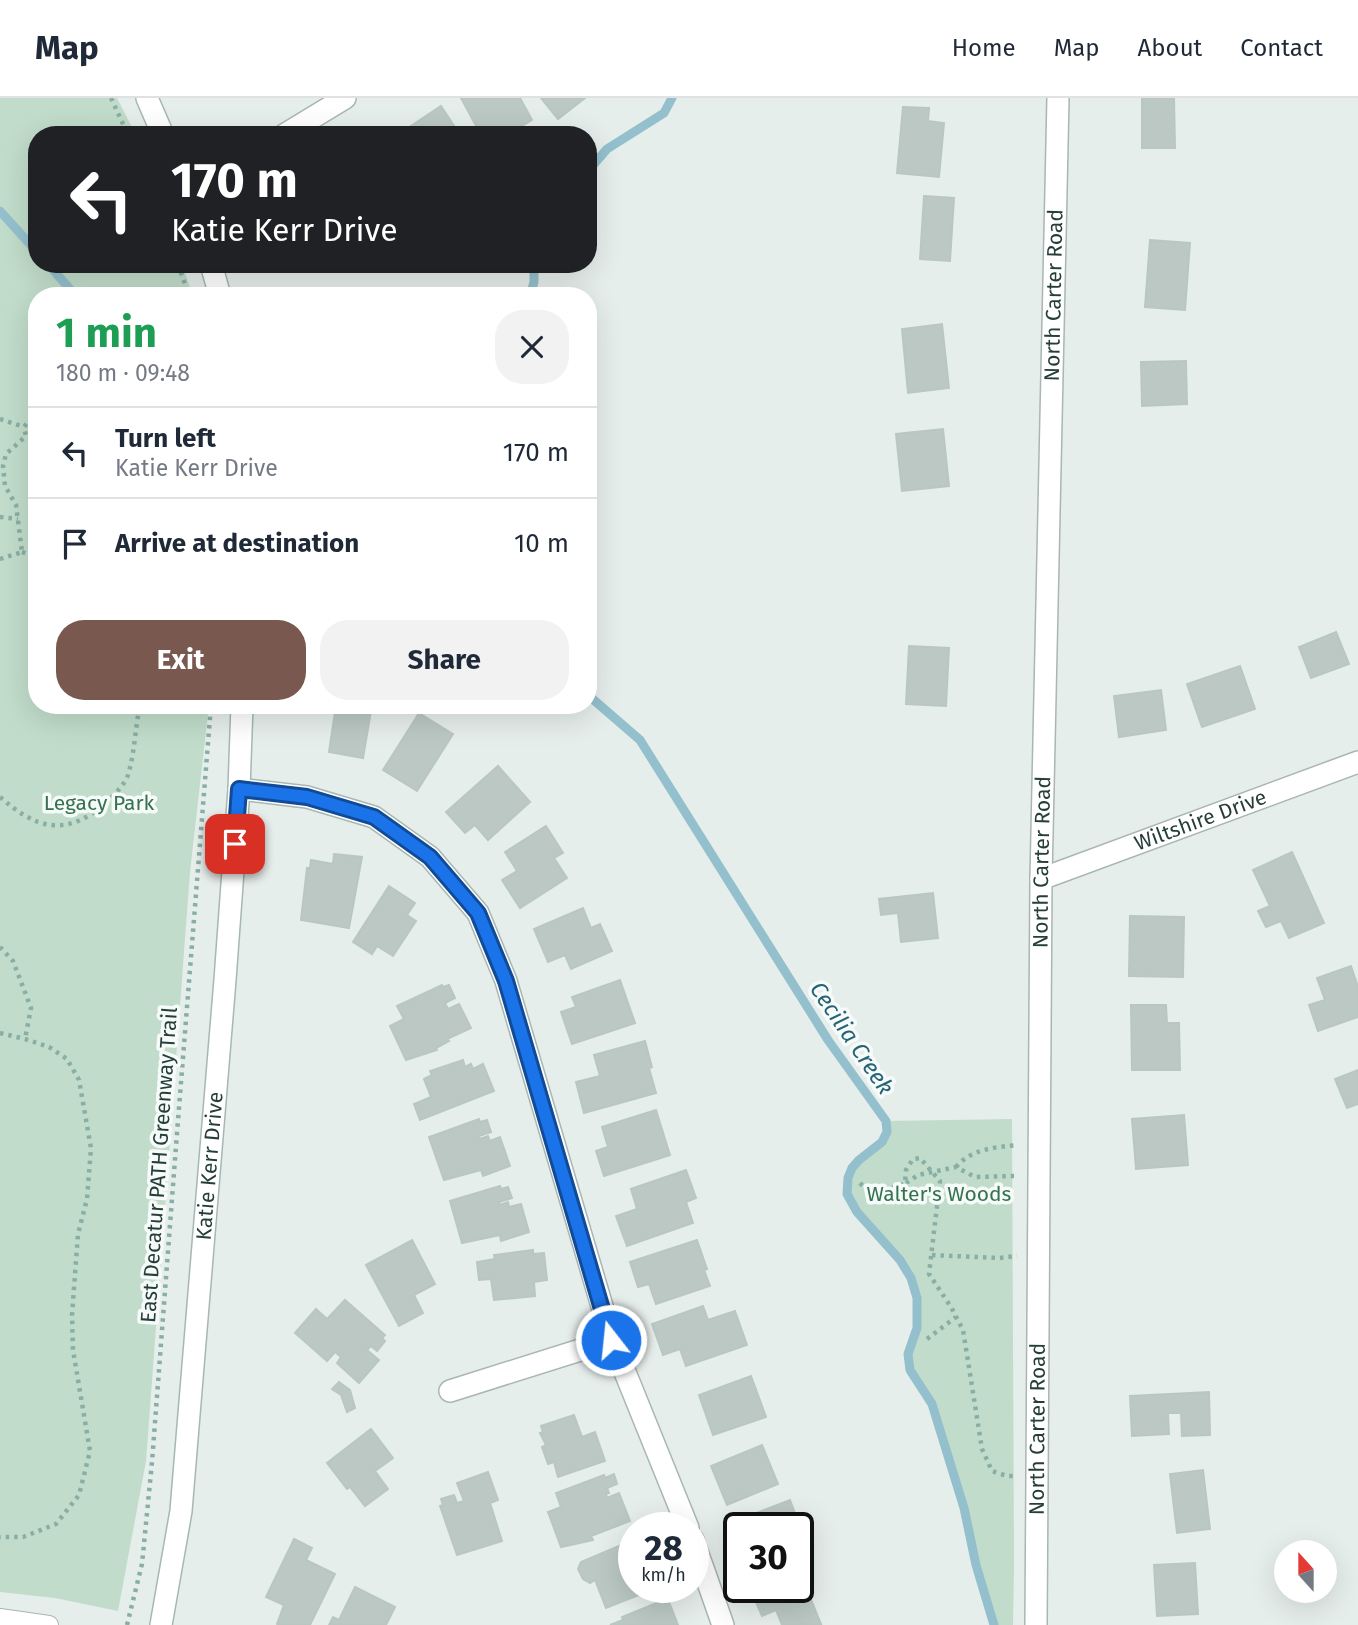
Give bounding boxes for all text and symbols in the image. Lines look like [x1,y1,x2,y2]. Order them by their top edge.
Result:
text: Map [35,28,99,68]
text: Home [952,34,1016,62]
text: Map [1054,34,1100,62]
text: About [1138,34,1202,62]
text: Contact [1240,34,1323,62]
text: 170 m [171,151,298,210]
icon: left [56,154,147,245]
street label: North Carter Road [1039,209,1069,382]
text: Katie Kerr Drive [171,211,398,249]
text: 1 min [56,308,157,358]
button: close [495,310,569,384]
text: 180 m · 09:48 [56,359,190,387]
text: Turn left [115,423,216,454]
icon: left [56,434,94,472]
text: 170 m [503,437,569,468]
text: Katie Kerr Drive [115,454,278,482]
icon: arrive [56,525,94,563]
text: Arrive at destination [115,528,359,559]
text: 10 m [514,528,569,559]
button: Exit [56,620,306,700]
button: Share [320,620,569,700]
street label: North Carter Road [1028,776,1056,948]
street label: Wiltshire Drive [1131,784,1270,856]
park label: Legacy Park [44,790,155,816]
pin [205,814,265,874]
icon: arrive [216,825,254,863]
water label: Cecilia Creek [804,976,900,1100]
street label: East Decatur PATH Greenway Trail [135,1006,183,1324]
street label: Katie Kerr Drive [190,1091,229,1241]
park label: Walter's Woods [867,1181,1012,1207]
position arrow [574,1303,648,1377]
street label: North Carter Road [1024,1343,1051,1515]
speed limit sign: 30 [723,1512,814,1603]
text: 28 [644,1527,683,1569]
north arrow [1274,1540,1337,1603]
map controls [1274,1540,1337,1603]
text: km/h [641,1564,686,1586]

